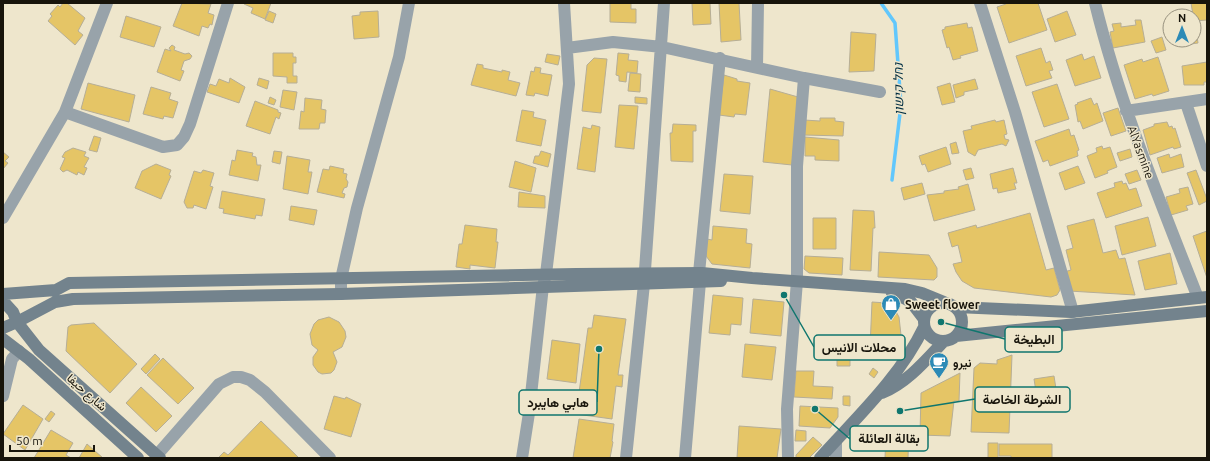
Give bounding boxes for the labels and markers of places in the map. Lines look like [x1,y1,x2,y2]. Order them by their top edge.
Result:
shop icon: Sweet flower [880,293,902,321]
place label: Sweet flower [905,298,980,311]
callout: البطيخة [1005,327,1062,352]
callout: محلات الانيس [814,335,905,360]
cafe icon: نيرو [928,351,950,379]
place label: نيرو [953,356,972,371]
callout: الشرطة الخاصة [975,387,1070,412]
callout: هابي هايبرد [519,390,597,415]
callout: بقالة العائلة [850,426,928,451]

